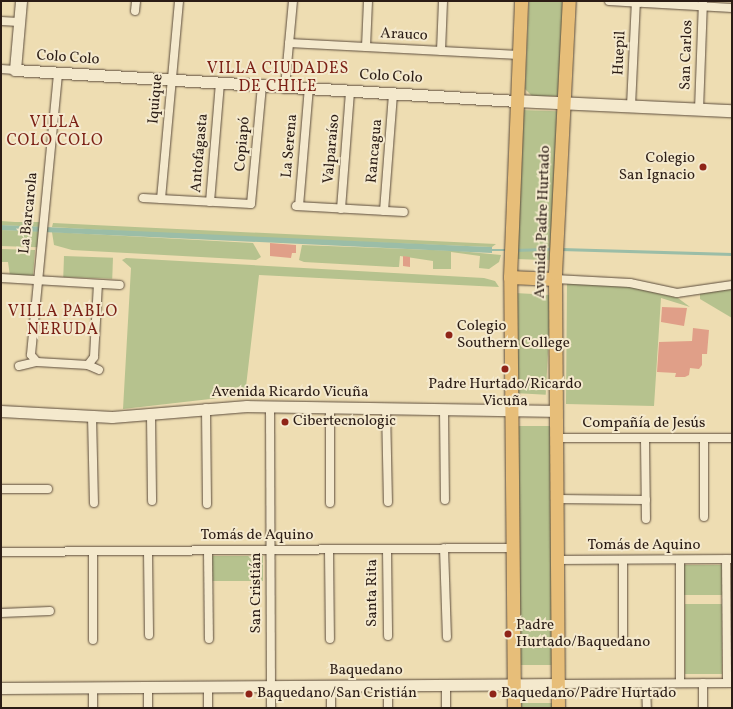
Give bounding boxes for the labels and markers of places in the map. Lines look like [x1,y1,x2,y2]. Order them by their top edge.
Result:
place label: Colegio San Ignacio [619,149,695,184]
marker: Colegio San Ignacio [698,162,708,172]
place label: Colegio Southern College [457,317,570,352]
marker: Colegio Southern College [444,330,454,340]
marker: Padre Hurtado/Ricardo Vicuña [500,364,510,374]
place label: Padre Hurtado/Ricardo Vicuña [428,375,582,410]
place label: Cibertecnologic [293,413,396,431]
marker: Cibertecnologic [280,417,290,427]
place label: Padre Hurtado/Baquedano [516,616,650,651]
marker: Padre Hurtado/Baquedano [503,629,513,639]
place label: Baquedano/San Cristián [257,685,417,703]
place label: Baquedano/Padre Hurtado [501,685,676,703]
marker: Baquedano/San Cristián [244,689,254,699]
marker: Baquedano/Padre Hurtado [488,689,498,699]

